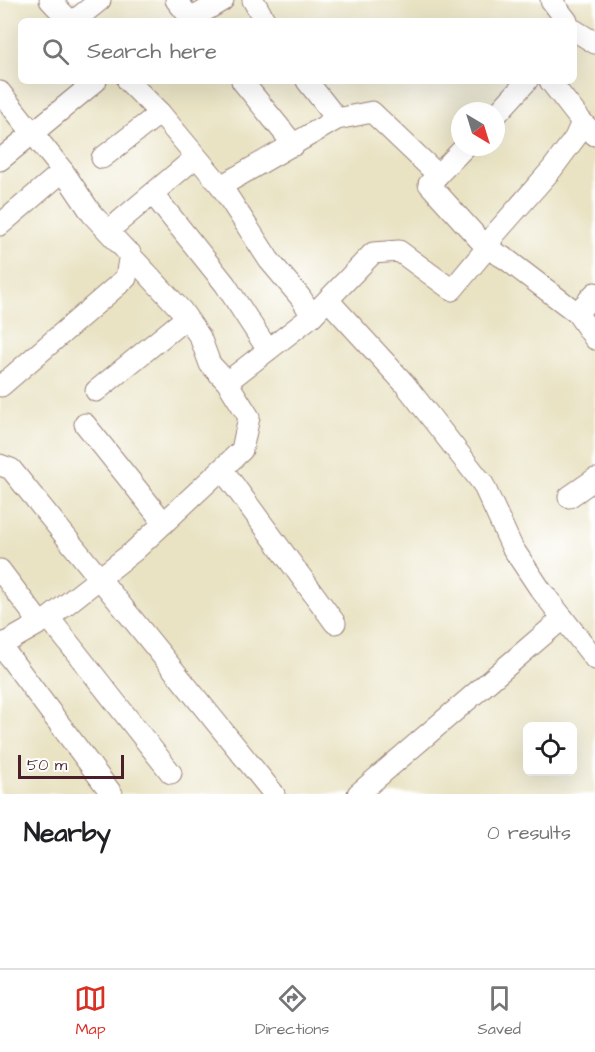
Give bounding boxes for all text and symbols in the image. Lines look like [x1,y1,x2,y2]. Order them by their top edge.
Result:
search box [18,18,577,84]
icon: search [39,35,72,68]
text: Search here [87,36,217,67]
north arrow [451,102,505,156]
map controls [523,722,577,776]
button: locate [523,722,577,776]
scale bar [18,752,124,780]
text: 50 m [27,754,67,776]
text: Nearby [24,815,111,851]
text: 0 results [487,819,571,847]
tab: Map [74,982,107,1040]
tab: Directions [255,982,329,1040]
tab: Saved [477,982,521,1040]

